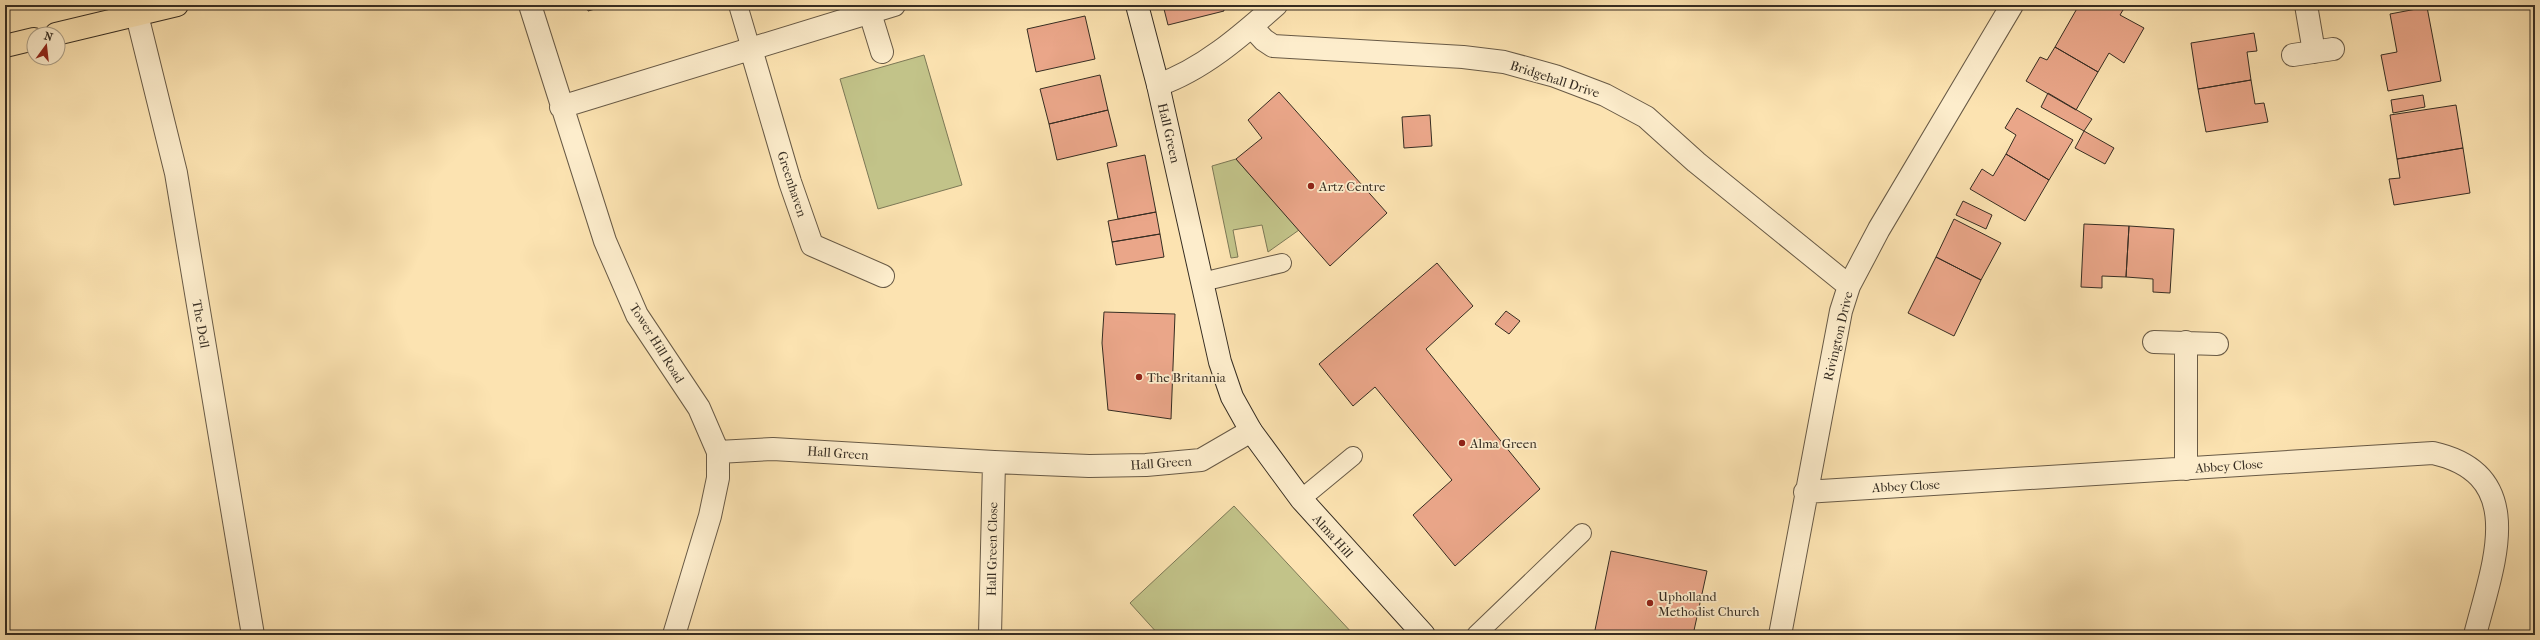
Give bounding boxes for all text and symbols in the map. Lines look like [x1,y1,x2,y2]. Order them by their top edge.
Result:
north arrow [26,26,66,66]
text: N [43,29,55,44]
street label: Bridgehall Drive [1508,57,1602,101]
street label: Hall Green [1155,101,1183,165]
street label: Greenhaven [774,149,810,219]
place label: Artz Centre [1318,179,1386,194]
marker: Artz Centre [1306,181,1316,191]
street label: Rivington Drive [1820,289,1856,382]
street label: The Dell [189,299,213,350]
street label: Tower Hill Road [626,300,688,386]
place label: The Britannia [1147,370,1227,385]
marker: The Britannia [1134,372,1144,382]
place label: Alma Green [1469,436,1537,451]
marker: Alma Green [1457,438,1467,448]
street label: Hall Green [807,443,870,463]
street label: Hall Green [1130,453,1193,473]
street label: Abbey Close [2194,456,2264,476]
street label: Abbey Close [1871,477,1941,495]
street label: Hall Green Close [984,501,1000,596]
street label: Alma Hill [1309,511,1357,561]
place label: Upholland Methodist Church [1658,589,1760,619]
marker: Upholland Methodist Church [1645,598,1655,608]

